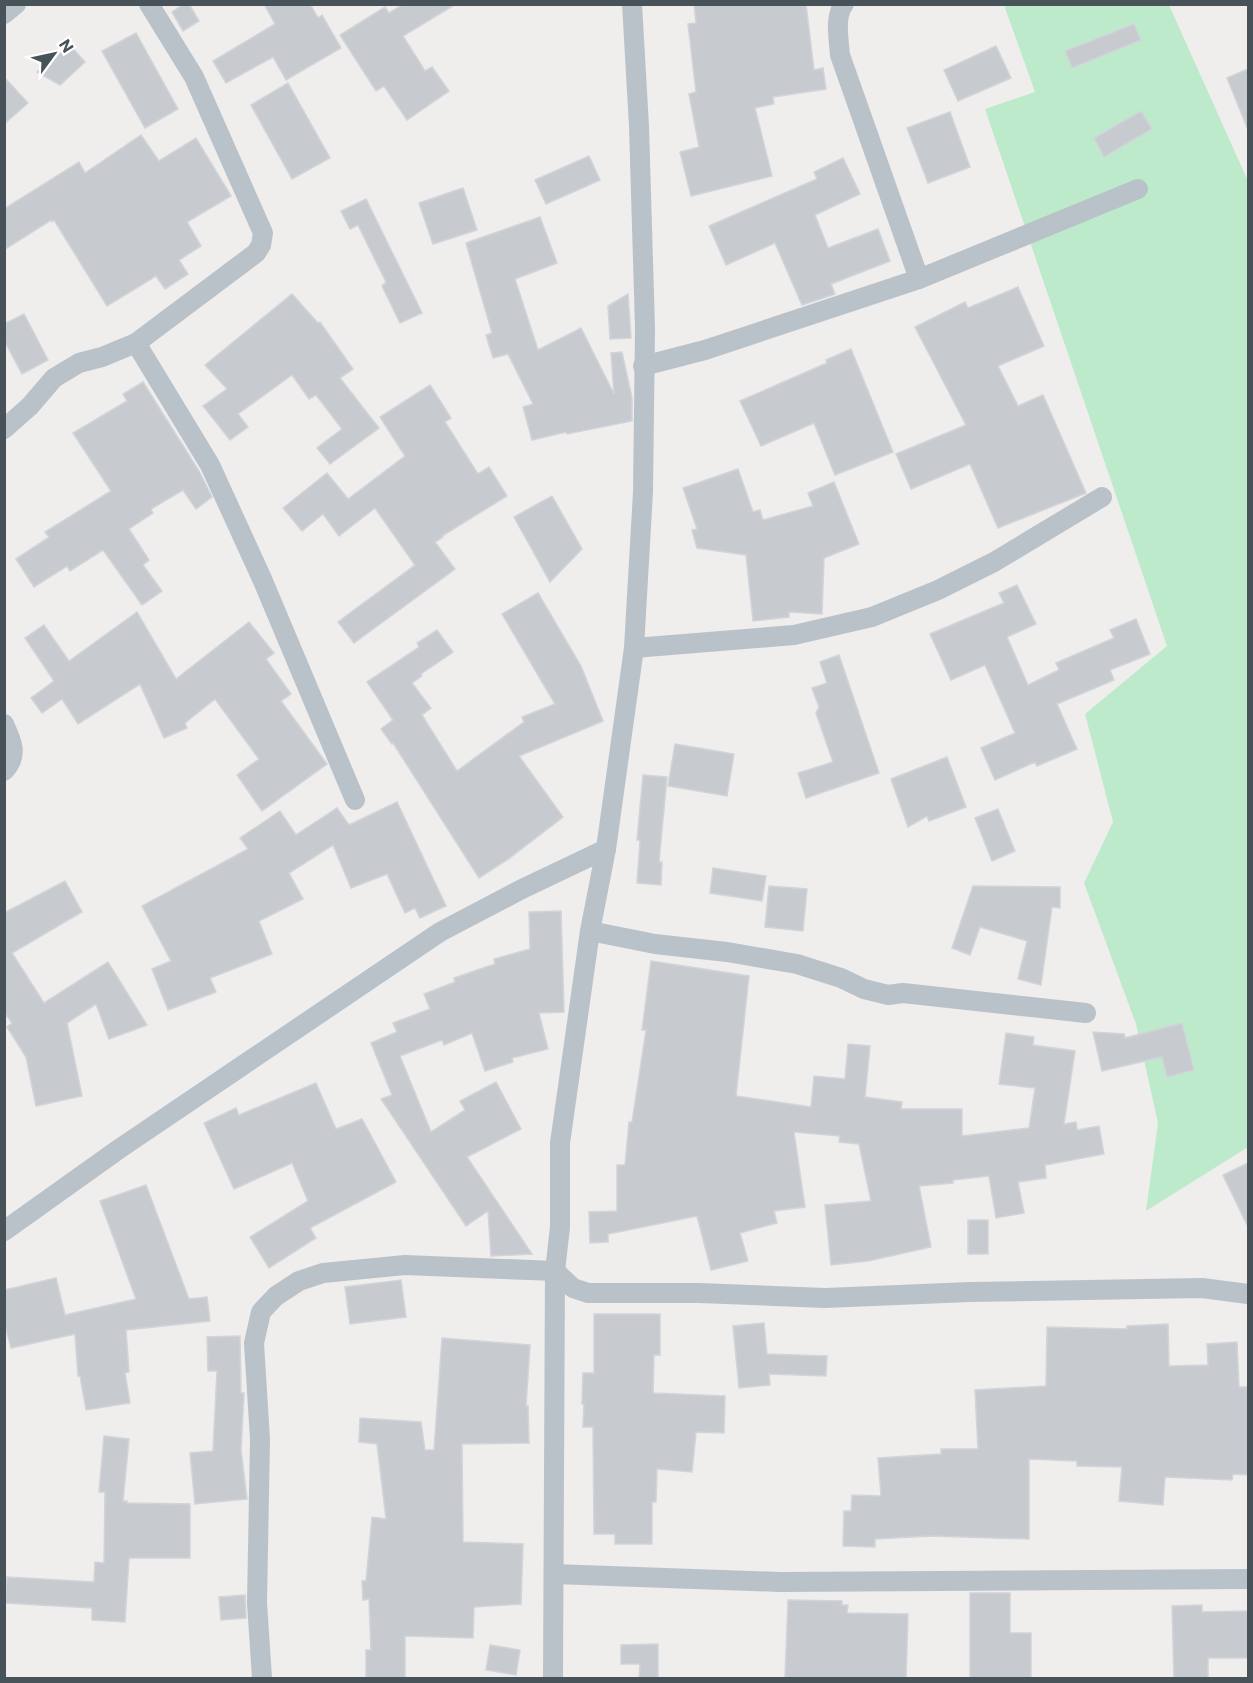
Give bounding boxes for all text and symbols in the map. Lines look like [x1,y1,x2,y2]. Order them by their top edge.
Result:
north arrow [24,24,84,84]
text: N [56,35,78,56]

